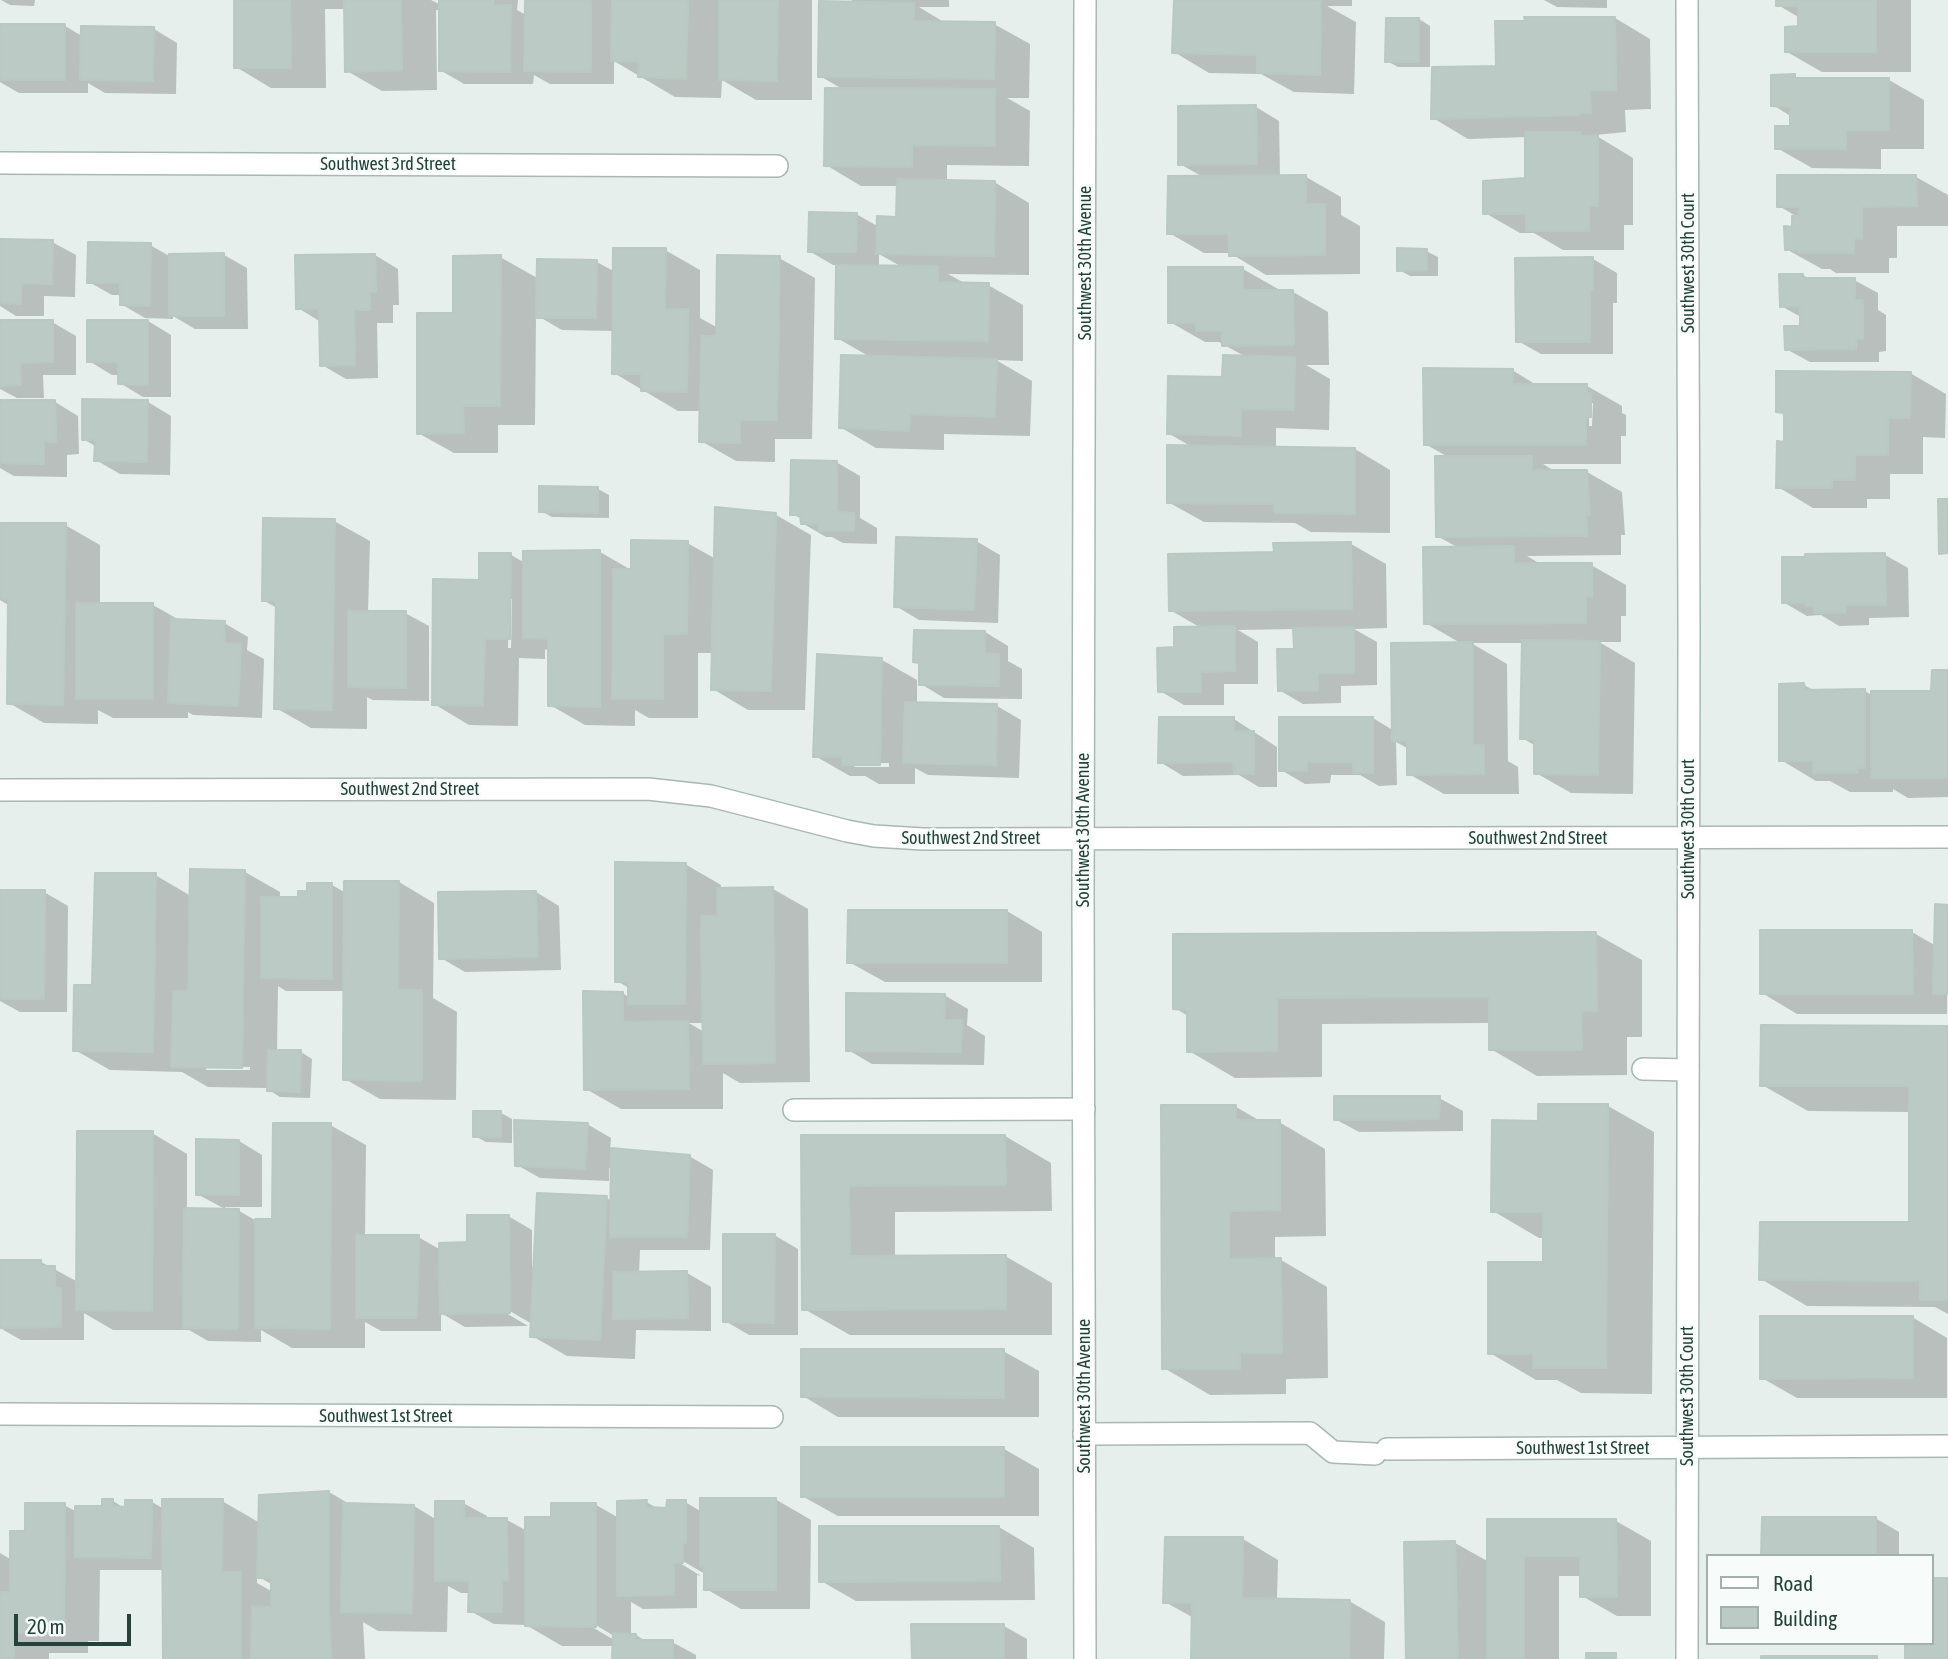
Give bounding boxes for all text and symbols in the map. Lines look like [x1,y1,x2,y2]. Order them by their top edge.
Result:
street label: Southwest 3rd Street [320,153,456,175]
street label: Southwest 30th Avenue [1074,186,1096,340]
street label: Southwest 30th Court [1677,193,1699,333]
street label: Southwest 30th Avenue [1072,753,1094,907]
street label: Southwest 30th Court [1677,759,1699,899]
street label: Southwest 2nd Street [340,778,480,800]
street label: Southwest 2nd Street [901,827,1041,849]
street label: Southwest 2nd Street [1468,827,1608,849]
street label: Southwest 30th Avenue [1073,1319,1095,1473]
street label: Southwest 30th Court [1676,1326,1698,1466]
street label: Southwest 1st Street [319,1405,453,1427]
street label: Southwest 1st Street [1516,1437,1650,1459]
legend [1706,1554,1934,1645]
text: Road [1773,1571,1813,1595]
scale bar [18,1600,135,1644]
text: Building [1773,1606,1837,1630]
text: 20 m [27,1614,65,1638]

